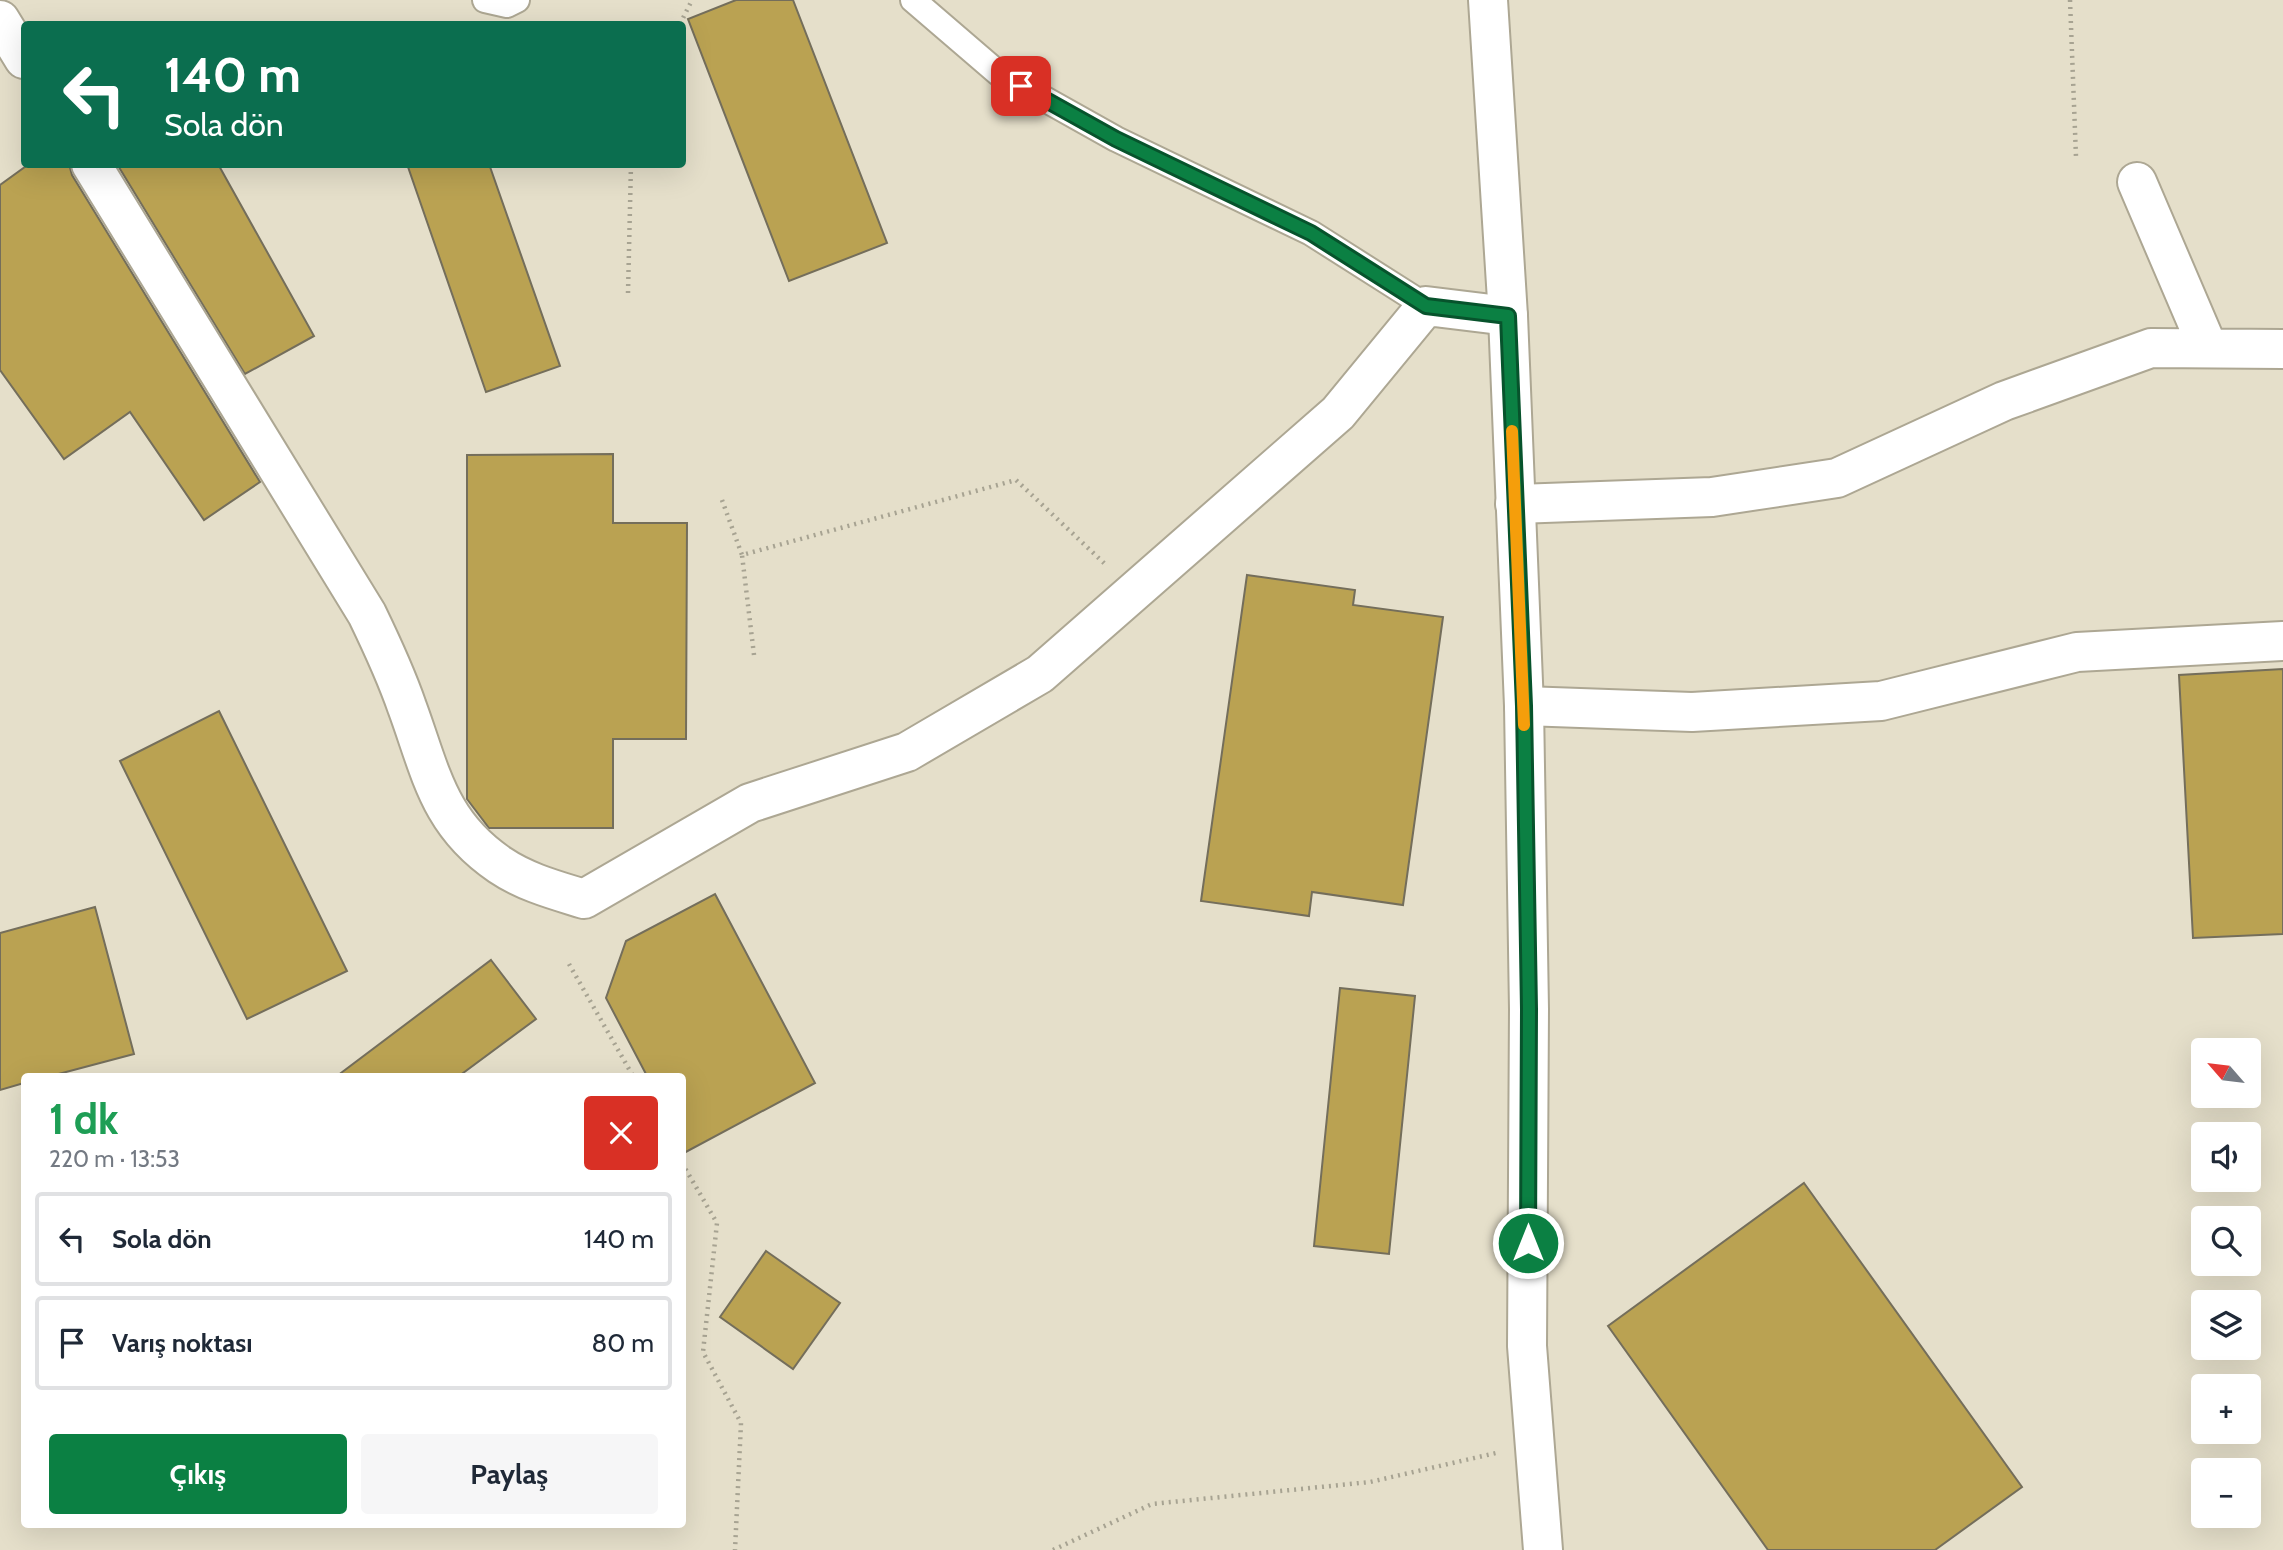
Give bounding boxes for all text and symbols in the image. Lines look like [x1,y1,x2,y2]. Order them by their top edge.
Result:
text: 140 m [164,45,301,104]
icon: left [49,49,140,140]
pin [991,56,1051,116]
icon: arrive [1002,67,1040,105]
text: Sola dön [164,105,284,144]
north arrow [2191,1038,2261,1108]
map controls [2191,1038,2261,1528]
text: 1 dk [49,1093,118,1145]
button: close [584,1096,658,1170]
button: sound [2191,1122,2261,1192]
text: 220 m · 13:53 [49,1145,180,1173]
position arrow [1491,1206,1565,1280]
button: search [2191,1206,2261,1276]
icon: left [53,1220,91,1258]
text: Sola dön [112,1223,212,1255]
text: 140 m [584,1223,654,1255]
button: layers [2191,1290,2261,1360]
icon: arrive [53,1324,91,1362]
text: Varış noktası [112,1327,253,1359]
text: 80 m [591,1327,654,1359]
button: + [2191,1374,2261,1444]
button: Çıkış [49,1434,347,1514]
button: Paylaş [361,1434,658,1514]
button: − [2191,1458,2261,1528]

